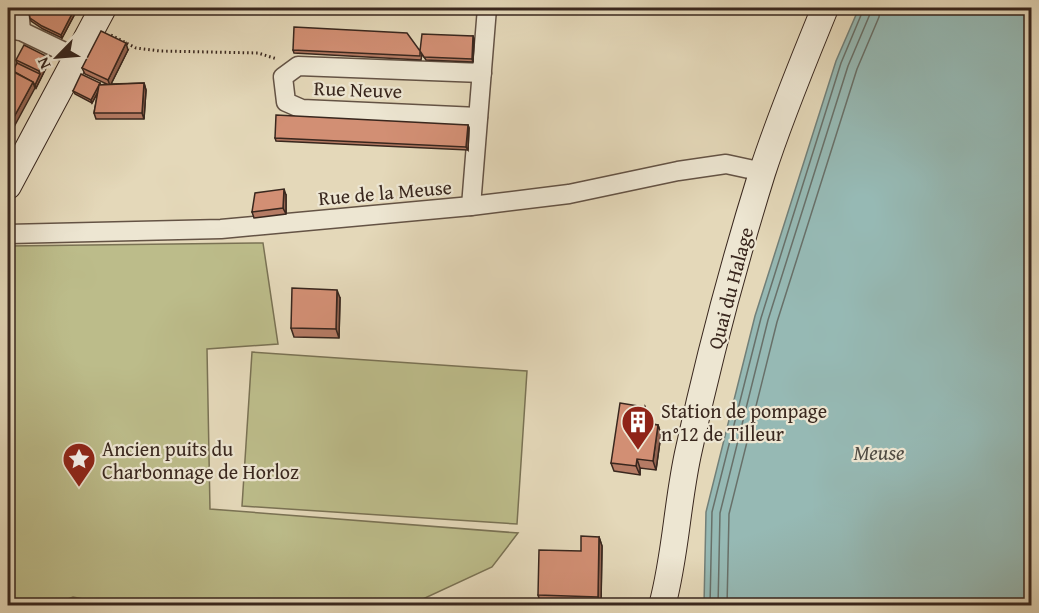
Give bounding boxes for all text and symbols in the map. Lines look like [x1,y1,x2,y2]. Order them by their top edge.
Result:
north arrow [27,27,87,87]
text: N [30,53,57,73]
street label: Rue Neuve [313,73,403,105]
street label: Rue de la Meuse [317,172,453,212]
street label: Quai du Halage [700,224,760,352]
place label: Station de pompage n°12 de Tilleur [661,396,827,448]
building icon: Station de pompage n°12 de Tilleur [620,404,656,451]
place label: Ancien puits du Charbonnage de Horloz [102,434,299,486]
water label: Meuse [853,437,905,468]
place icon: Ancien puits du Charbonnage de Horloz [61,441,97,488]

